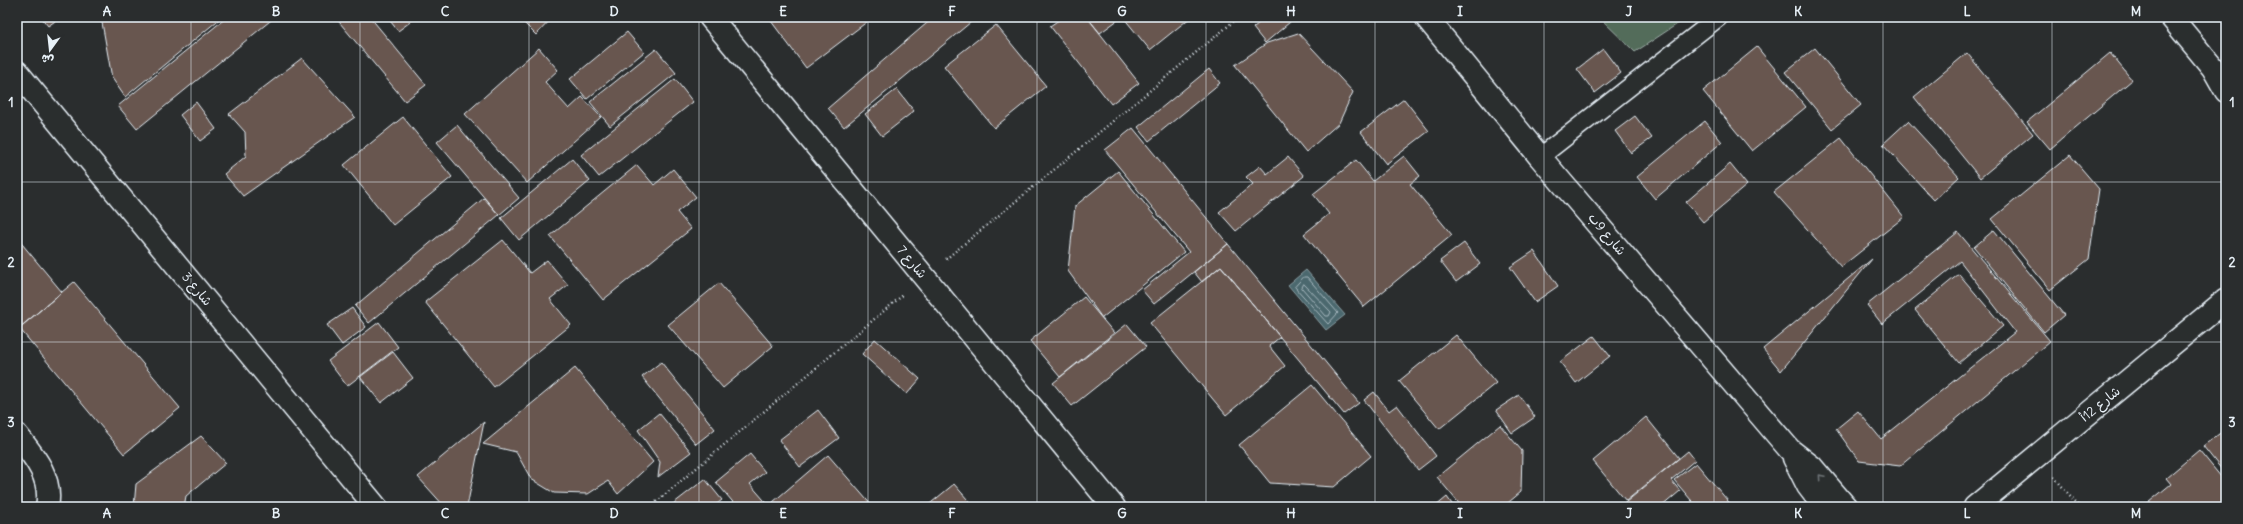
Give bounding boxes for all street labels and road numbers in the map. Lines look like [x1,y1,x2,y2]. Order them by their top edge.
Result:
street label: شارع 9ب [1584,209,1630,259]
street label: شارع 7 [893,242,931,283]
street label: شارع 3 [177,269,216,310]
street label: شارع 12أ [2076,383,2124,426]

